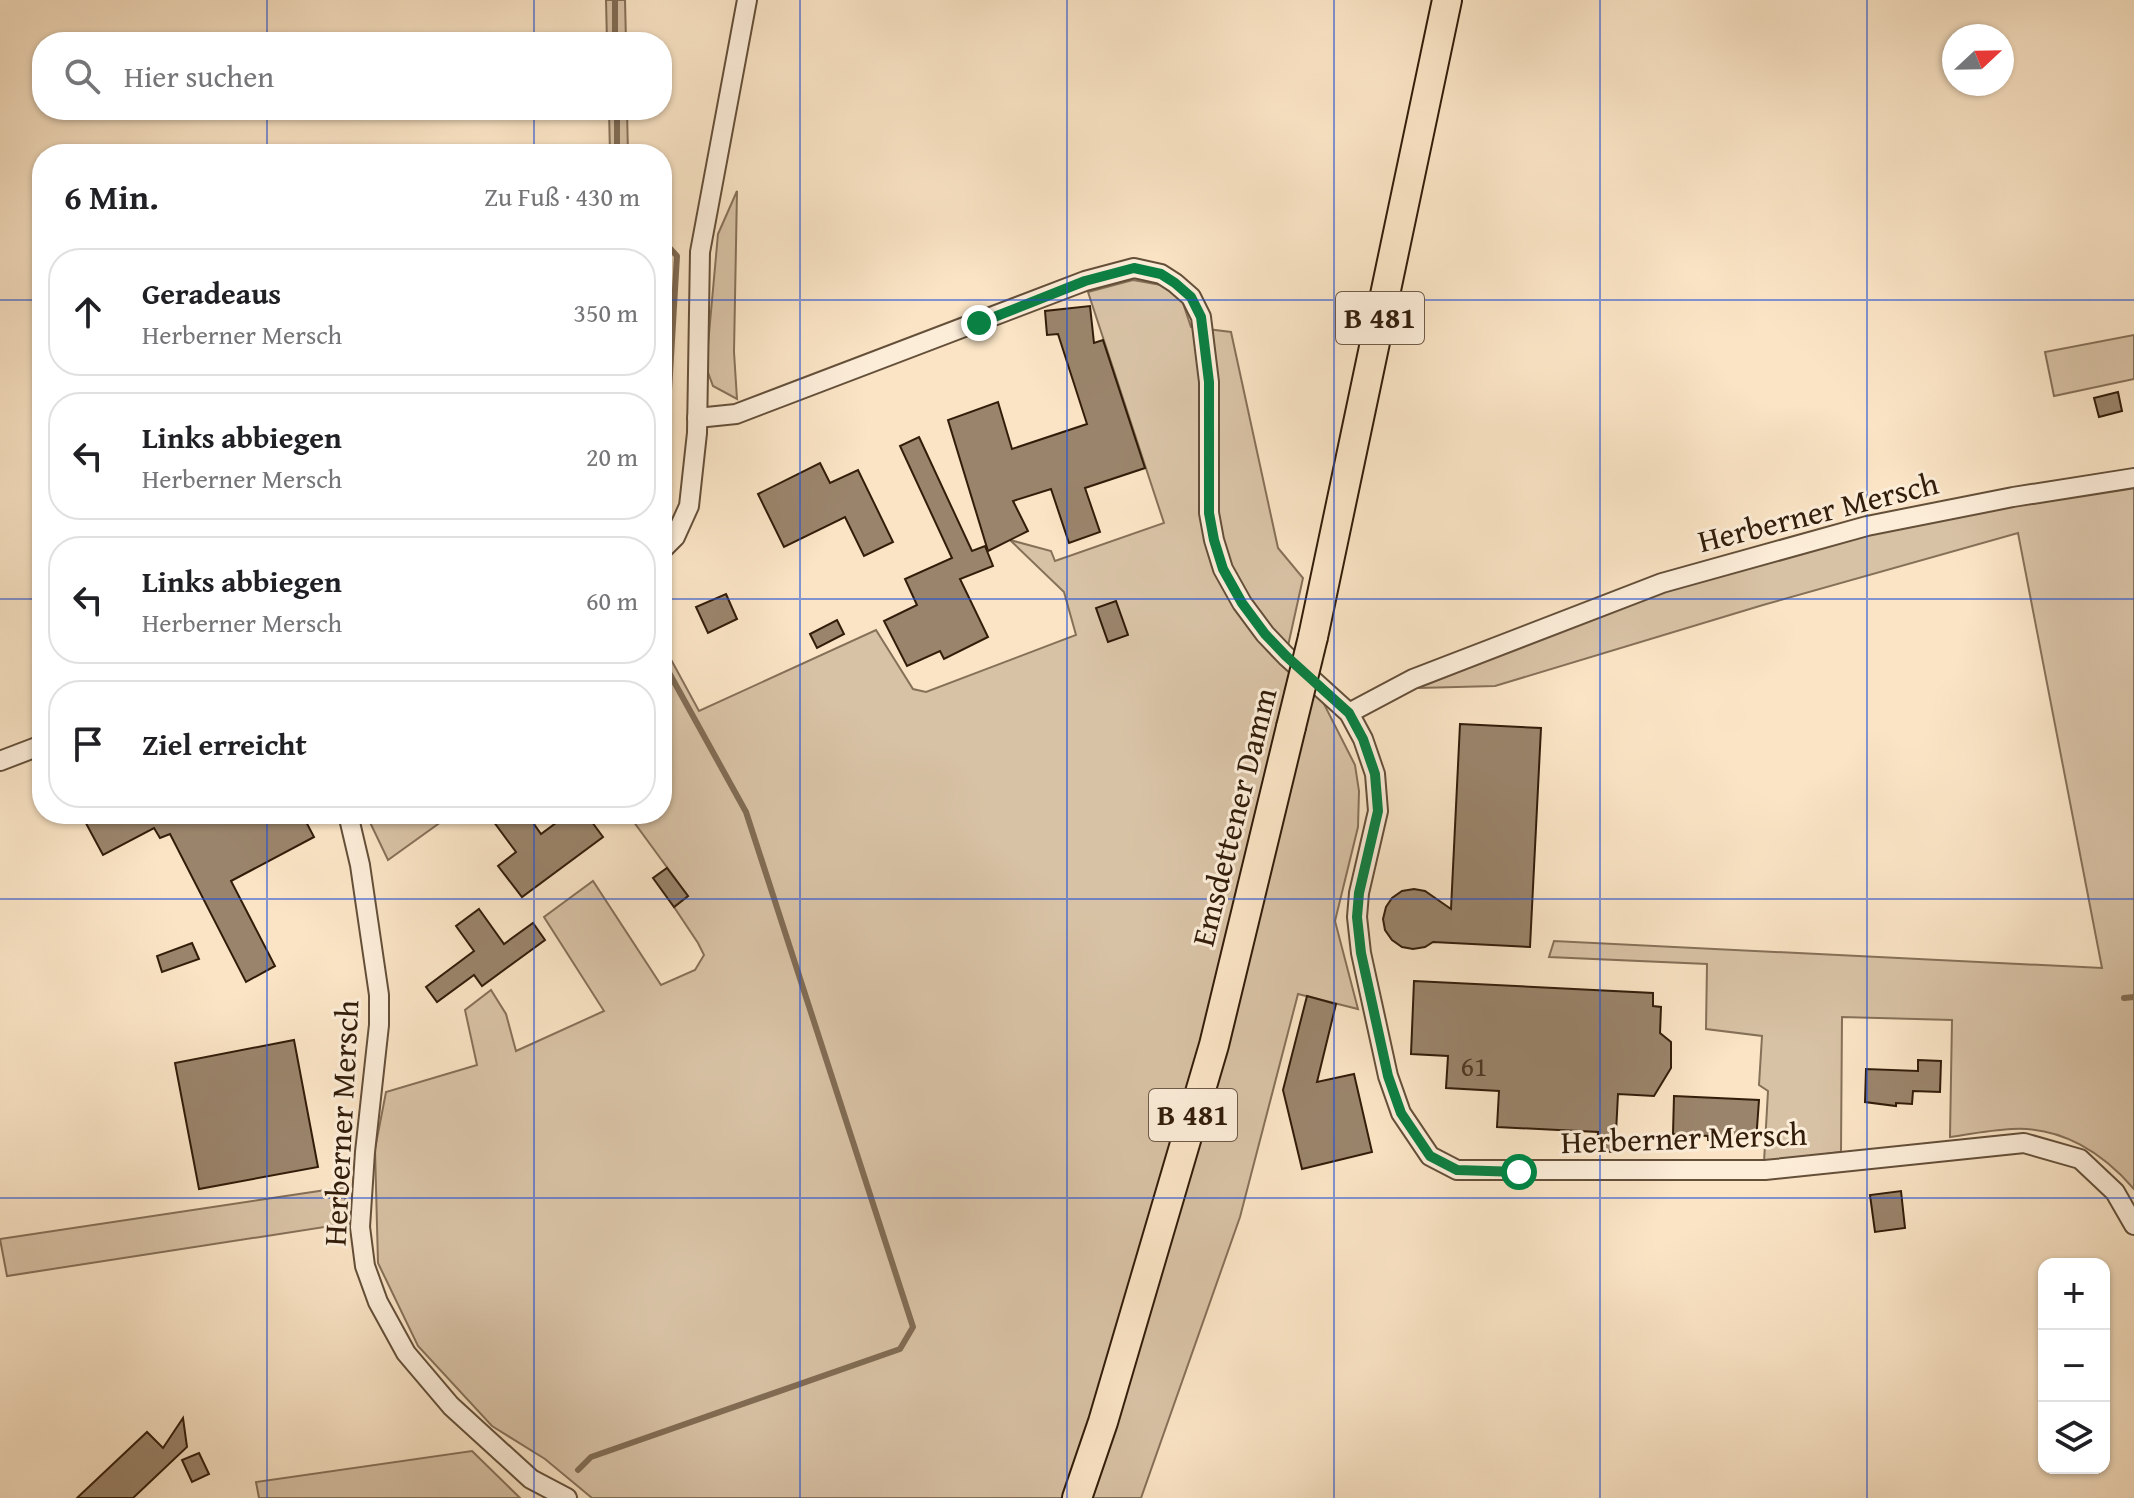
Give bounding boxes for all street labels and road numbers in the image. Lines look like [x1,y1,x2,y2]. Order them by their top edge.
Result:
road number: B 481 [1336,292,1424,344]
street label: Herberner Mersch [1693,459,1943,564]
street label: Emsdettener Damm [1179,683,1288,951]
street label: Herberner Mersch [311,999,370,1247]
road number: B 481 [1149,1089,1237,1141]
street label: Herberner Mersch [1560,1110,1808,1165]

